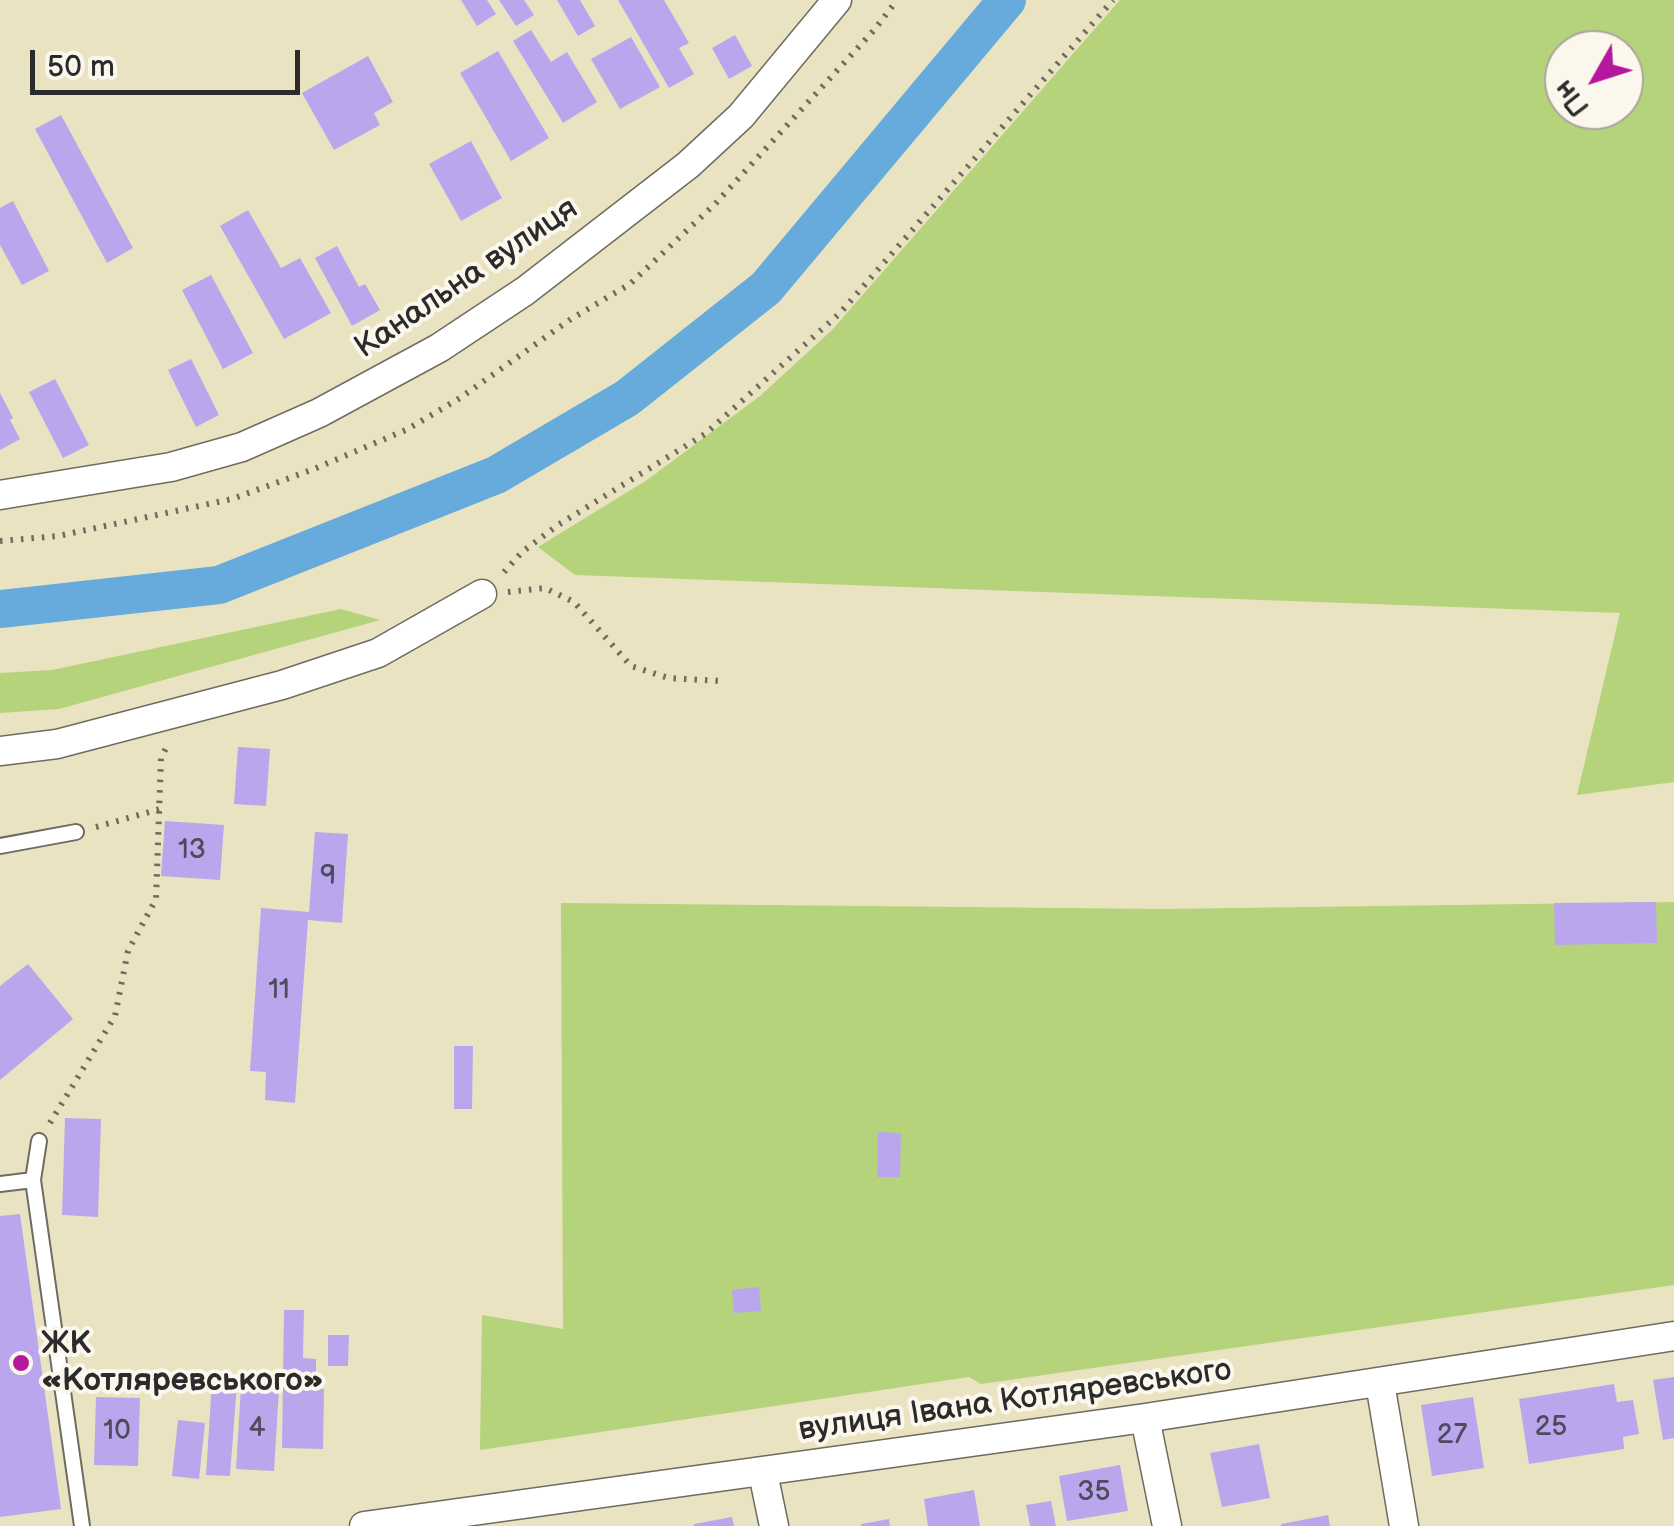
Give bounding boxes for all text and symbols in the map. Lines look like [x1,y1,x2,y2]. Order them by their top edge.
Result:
scale bar [35,30,305,92]
north arrow [1544,30,1644,130]
text: 50 m [47,49,115,85]
text: Пн [1547,73,1596,123]
street label: Канальна вулиця [348,190,586,368]
house number: 13 [178,834,206,868]
house number: 9 [320,860,336,894]
house number: 11 [268,974,290,1008]
place label: ЖК «Котляревського» [41,1326,324,1401]
marker: ЖК «Котляревського» [10,1352,32,1374]
street label: вулиця Івана Котляревського [796,1352,1234,1450]
house number: 25 [1535,1411,1567,1445]
house number: 4 [248,1412,266,1446]
house number: 10 [103,1415,131,1449]
house number: 27 [1437,1419,1467,1453]
house number: 35 [1077,1476,1111,1510]

